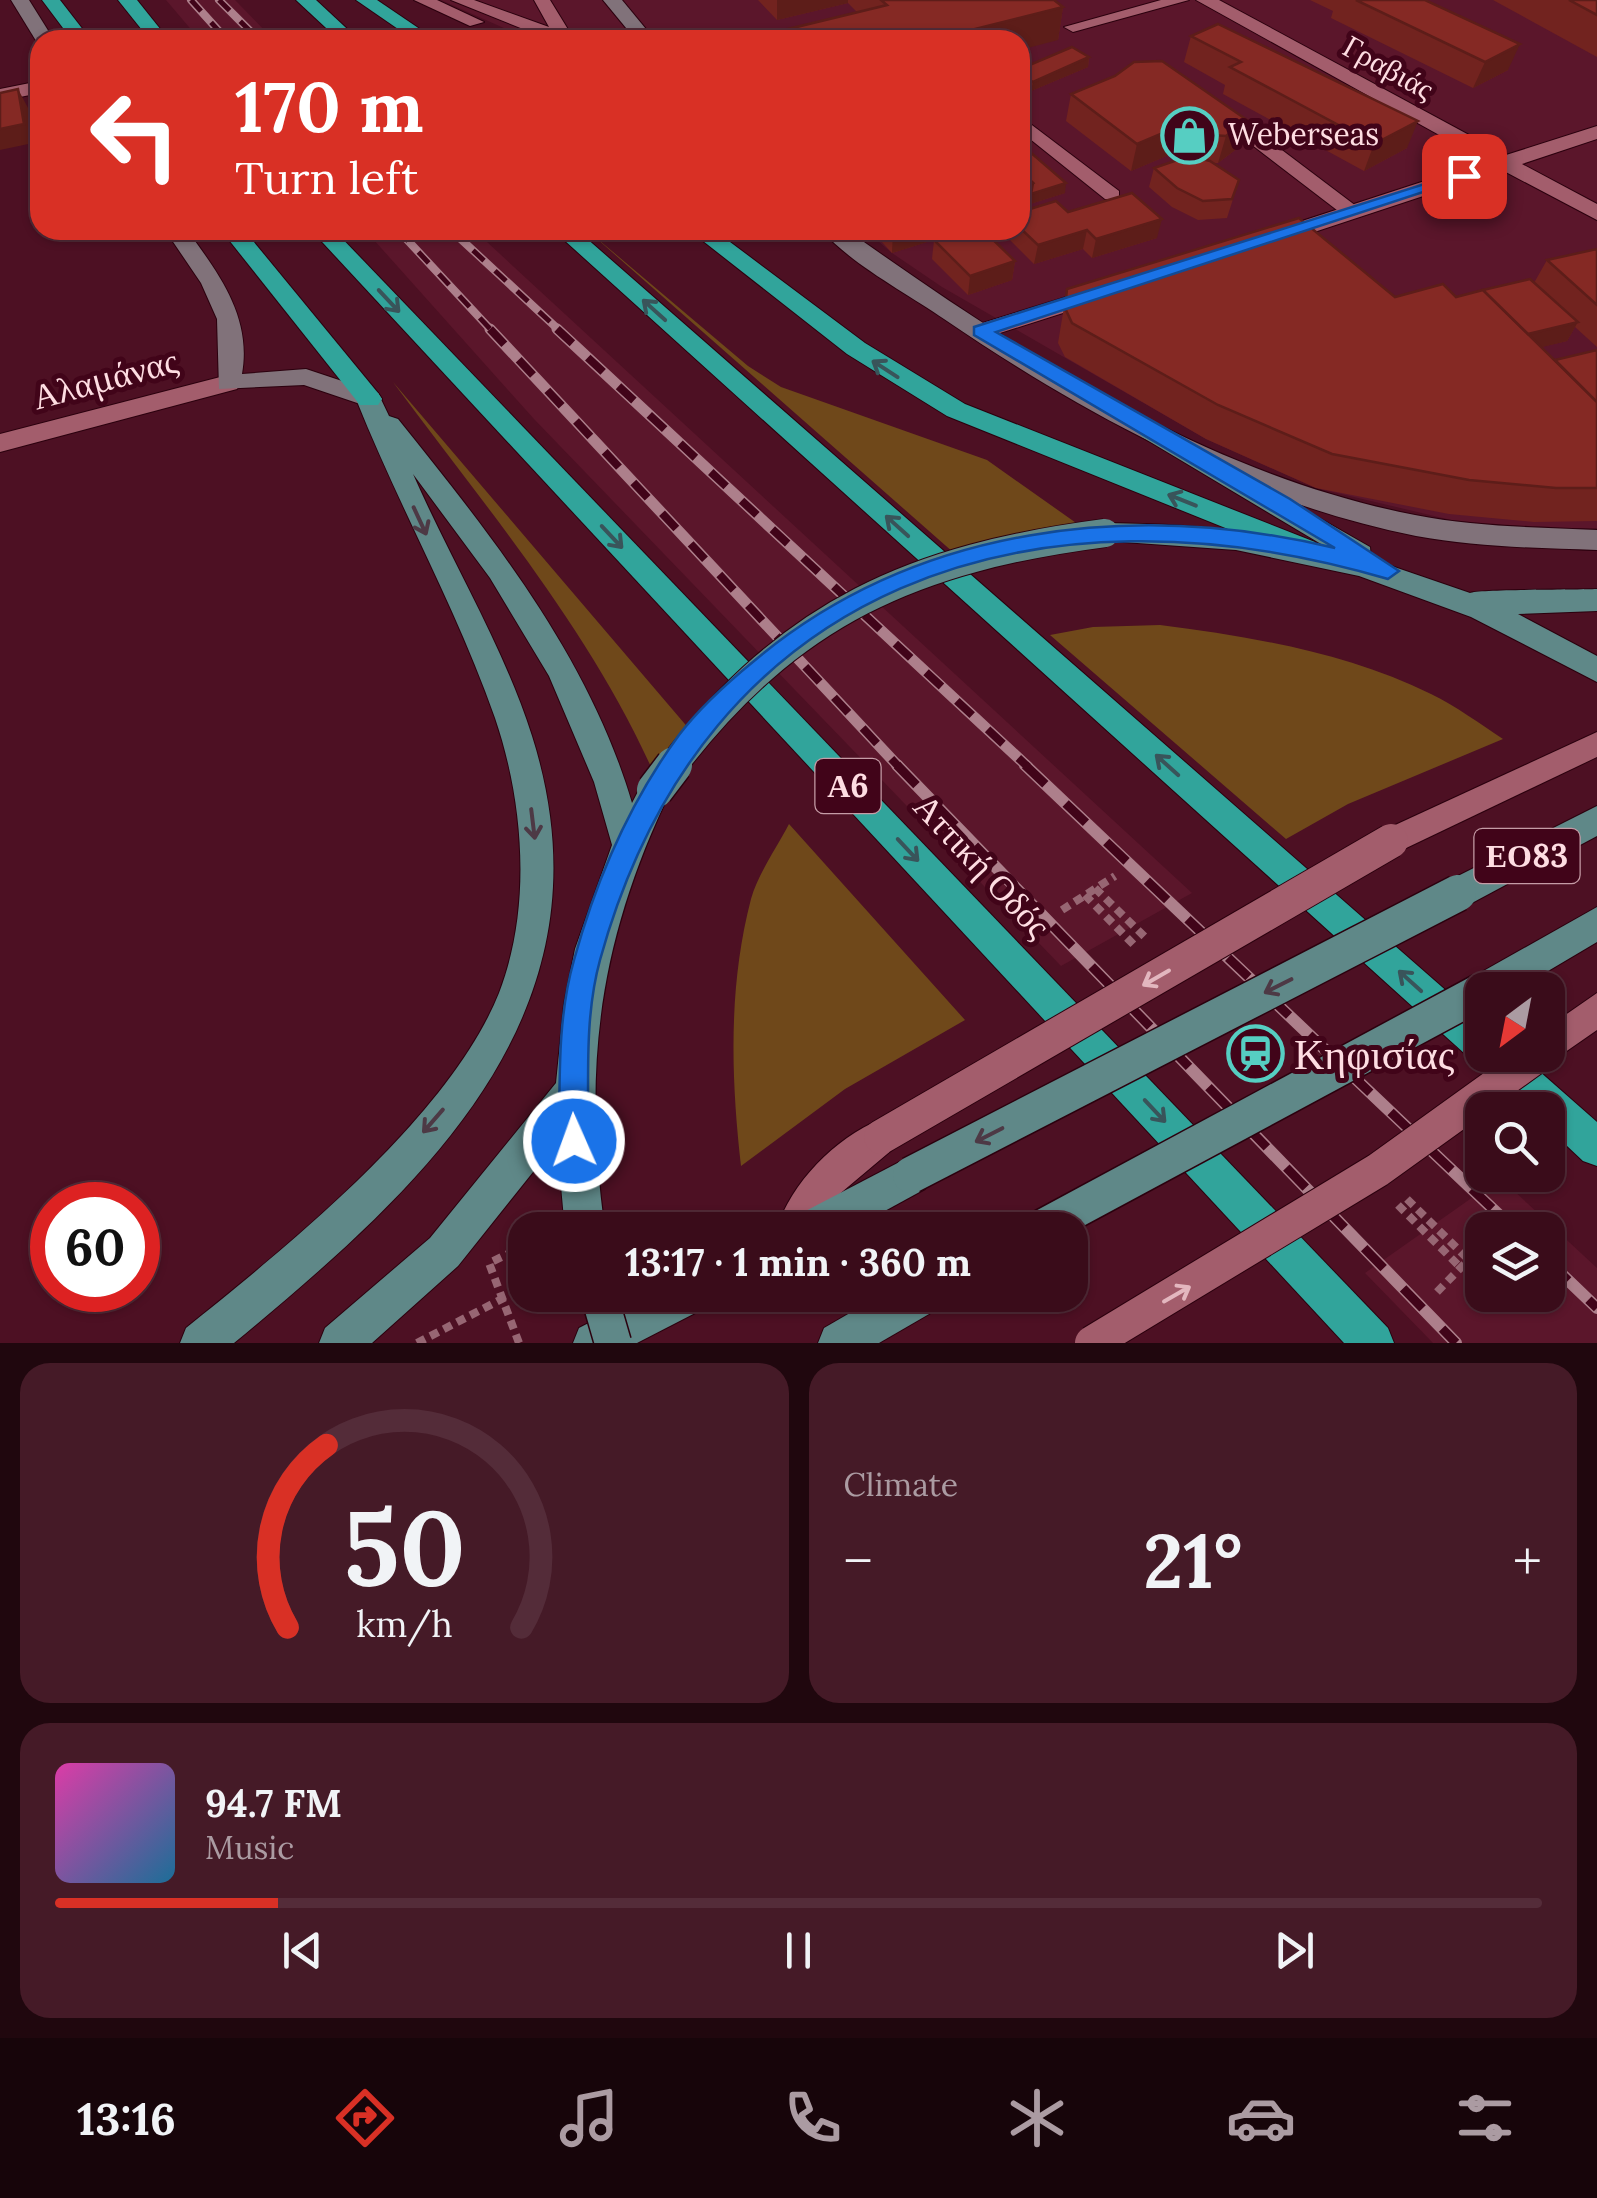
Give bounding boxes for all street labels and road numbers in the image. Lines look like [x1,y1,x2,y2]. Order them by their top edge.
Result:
street label: Γραβιάς [1336,27,1441,108]
street label: Αλαμάνας [27,338,183,419]
road number: Α6 [816,759,880,813]
street label: Αττική Οδός [904,784,1061,947]
road number: ΕΟ83 [1474,829,1580,883]

